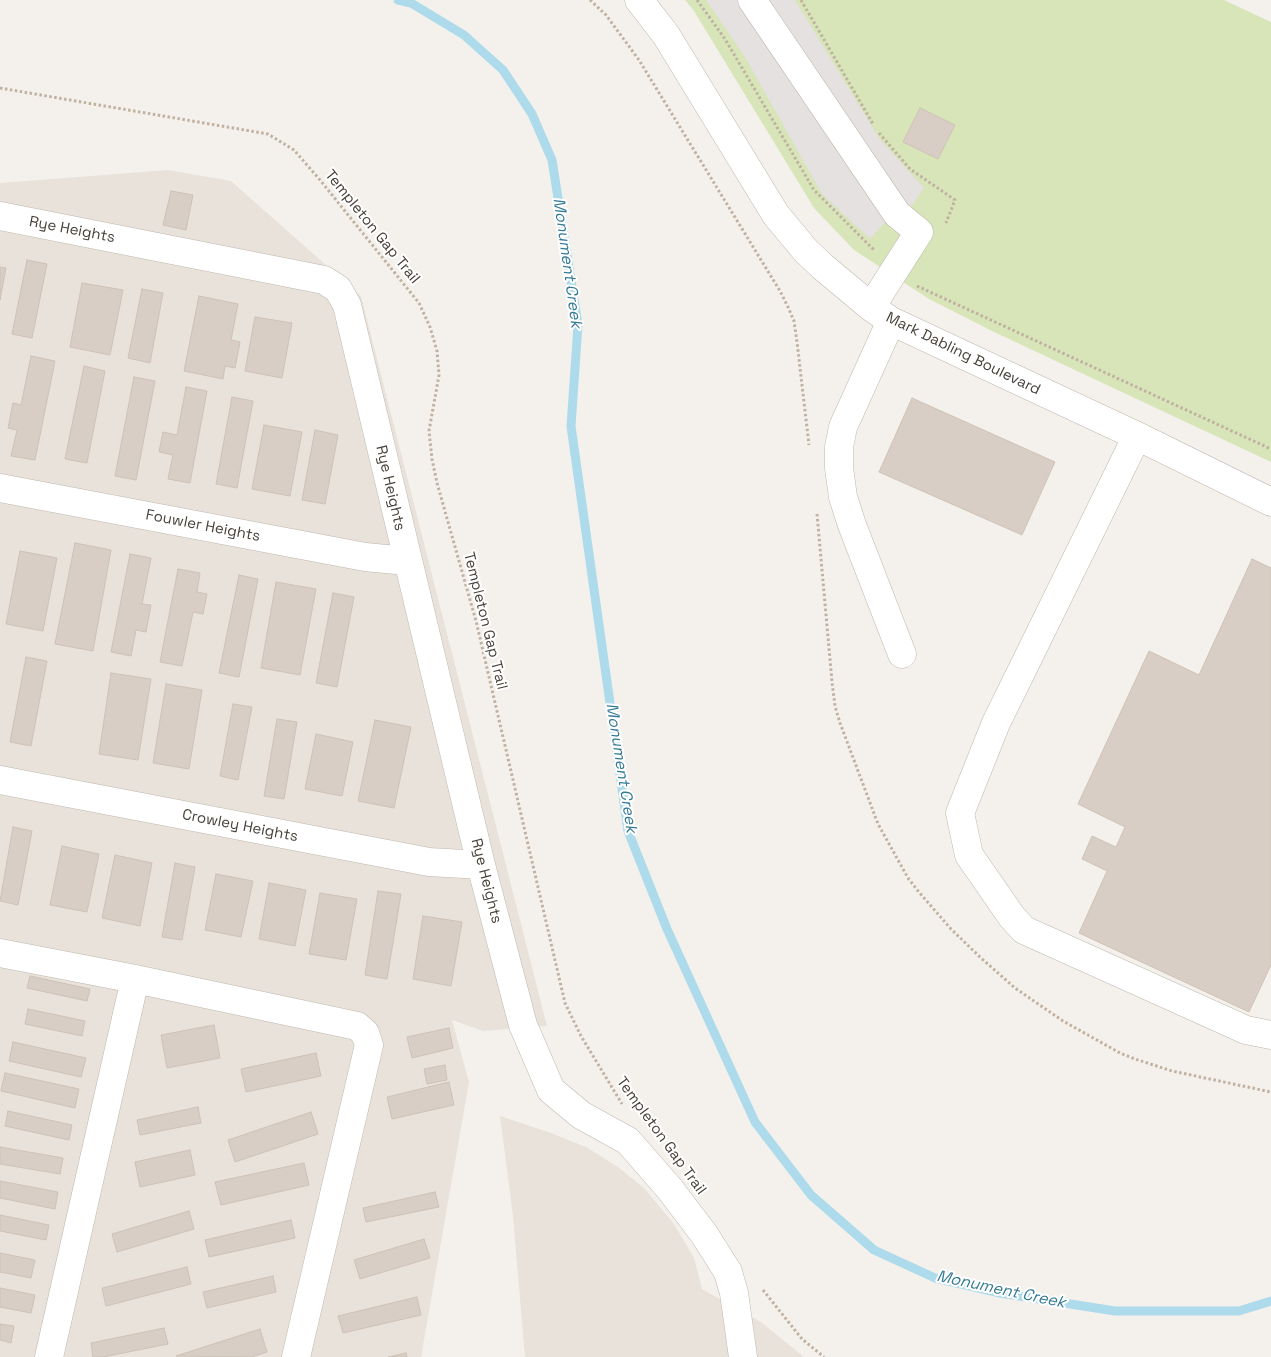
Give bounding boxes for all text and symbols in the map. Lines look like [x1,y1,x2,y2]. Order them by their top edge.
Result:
street label: Templeton Gap Trail [321,167,423,287]
water label: Monument Creek [548,197,586,329]
street label: Rye Heights [27,213,117,247]
street label: Mark Dabling Boulevard [883,309,1043,399]
street label: Rye Heights [371,443,409,533]
street label: Fouwler Heights [144,506,262,546]
street label: Templeton Gap Trail [459,550,511,692]
water label: Monument Creek [601,702,641,834]
street label: Crowley Heights [181,806,299,846]
street label: Rye Heights [467,837,505,925]
street label: Templeton Gap Trail [612,1074,710,1198]
water label: Monument Creek [935,1267,1067,1313]

